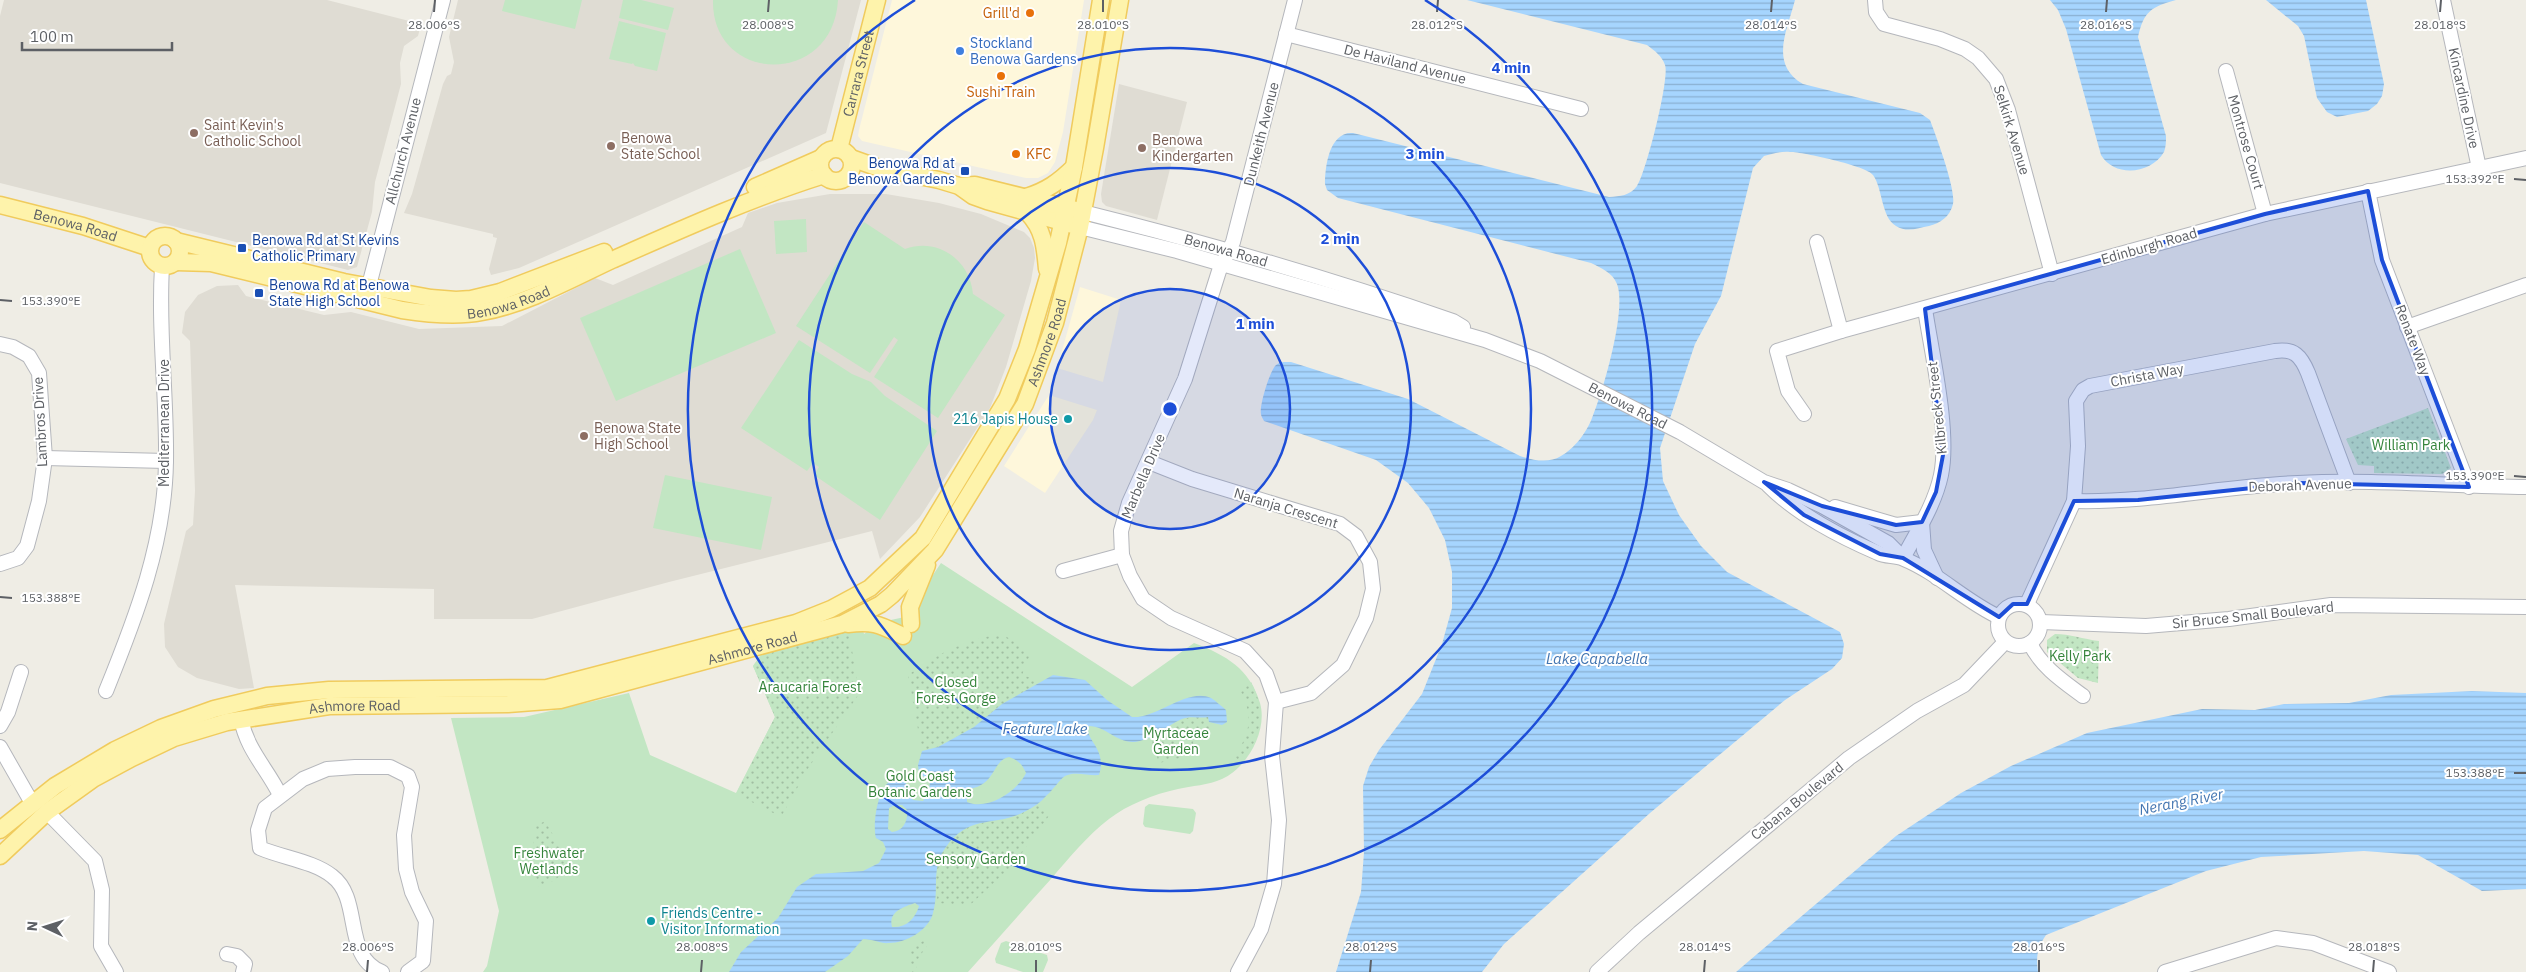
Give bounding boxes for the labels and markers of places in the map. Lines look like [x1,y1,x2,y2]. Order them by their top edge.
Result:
place label: Grill'd [983,4,1020,22]
marker: Grill'd [1024,7,1036,19]
place label: Stockland Benowa Gardens [970,34,1077,68]
marker: Stockland Benowa Gardens [954,45,966,57]
marker: Sushi Train [995,70,1007,82]
place label: Sushi Train [966,83,1036,101]
place label: Saint Kevin's Catholic School [204,116,301,150]
marker: Saint Kevin's Catholic School [188,127,200,139]
place label: Benowa State School [621,129,700,163]
place label: Benowa Kindergarten [1152,131,1233,165]
marker: Benowa State School [605,140,617,152]
marker: Benowa Kindergarten [1136,142,1148,154]
place label: KFC [1026,145,1051,163]
marker: KFC [1010,148,1022,160]
place label: Benowa Rd at Benowa Gardens [848,154,955,188]
marker: Benowa Rd at Benowa Gardens [959,165,971,177]
place label: Benowa Rd at St Kevins Catholic Primary [252,231,400,265]
marker: Benowa Rd at St Kevins Catholic Primary [236,242,248,254]
place label: Benowa Rd at Benowa State High School [269,276,410,310]
marker: Benowa Rd at Benowa State High School [253,287,265,299]
centre of rings [1161,400,1179,418]
place label: 216 Japis House [953,410,1058,428]
marker: 216 Japis House [1062,413,1074,425]
place label: Benowa State High School [594,419,681,453]
marker: Benowa State High School [578,430,590,442]
place label: Friends Centre - Visitor Information [661,904,779,938]
marker: Friends Centre - Visitor Information [645,915,657,927]

